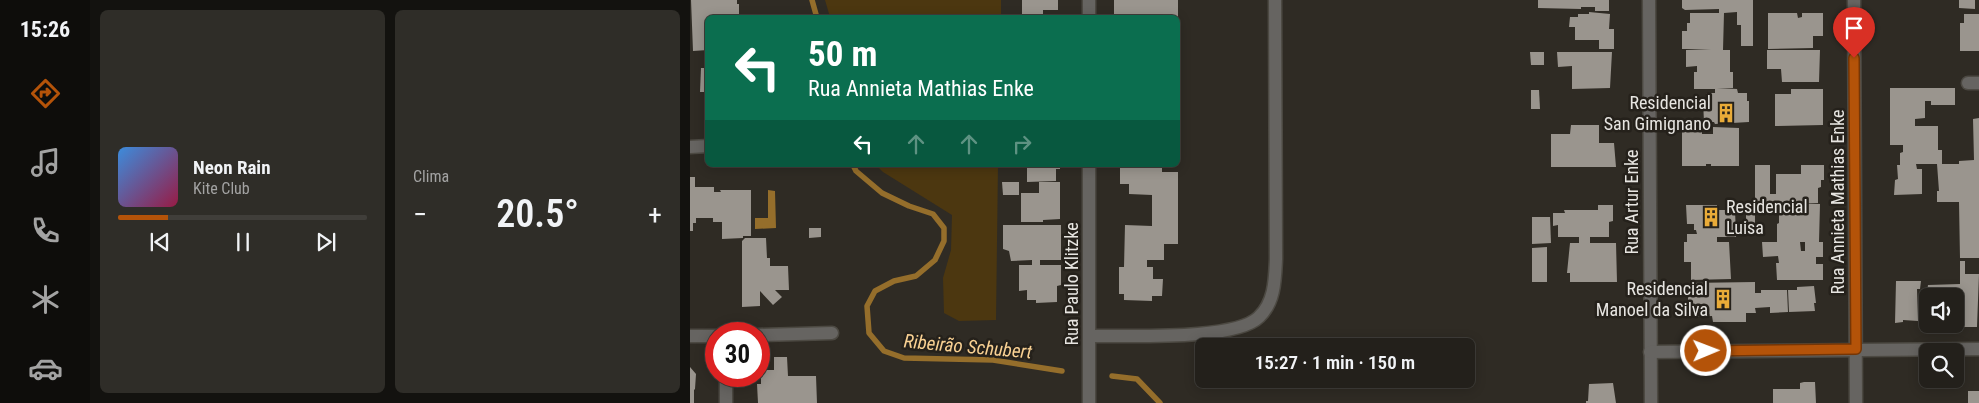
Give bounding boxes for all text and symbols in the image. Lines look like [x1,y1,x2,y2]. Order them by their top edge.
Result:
pin [1833,7,1875,58]
icon: arrive [1840,14,1868,42]
text: 15:26 [20,17,70,42]
text: 50 m [808,34,877,75]
icon: left [725,35,790,100]
icon: directions [28,76,63,111]
text: Rua Annieta Mathias Enke [808,76,1034,101]
place label: Residencial San Gimignano [1604,92,1711,134]
building icon: Residencial San Gimignano [1715,102,1737,124]
street label: Rua Annieta Mathias Enke [1827,110,1848,294]
icon: left [849,130,877,158]
icon: ahead [902,130,930,158]
icon: ahead [955,130,983,158]
icon: right [1008,130,1036,158]
icon: music [28,145,63,180]
street label: Rua Artur Enke [1621,150,1642,255]
text: Neon Rain [193,156,271,179]
text: Clima [413,167,449,186]
text: Kite Club [193,179,250,198]
text: 20.5° [496,192,579,236]
place label: Residencial Luisa [1726,196,1808,238]
text: − [413,198,427,231]
text: + [648,198,662,231]
building icon: Residencial Luisa [1700,206,1722,228]
icon: phone [28,213,63,248]
street label: Rua Paulo Klitzke [1061,222,1082,346]
icon: previous [146,228,174,256]
icon: pause [229,228,257,256]
icon: next [312,228,340,256]
place label: Residencial Manoel da Silva [1596,278,1708,320]
icon: climate [28,282,63,317]
building icon: Residencial Manoel da Silva [1712,288,1734,310]
map controls [1919,288,1964,388]
button: sound [1919,288,1964,333]
speed limit sign: 30 [705,322,770,387]
position arrow [1679,324,1731,376]
water label: Ribeirão Schubert [903,329,1034,364]
button: search [1919,343,1964,388]
icon: car [28,351,63,386]
text: 15:27 · 1 min · 150 m [1255,351,1415,374]

